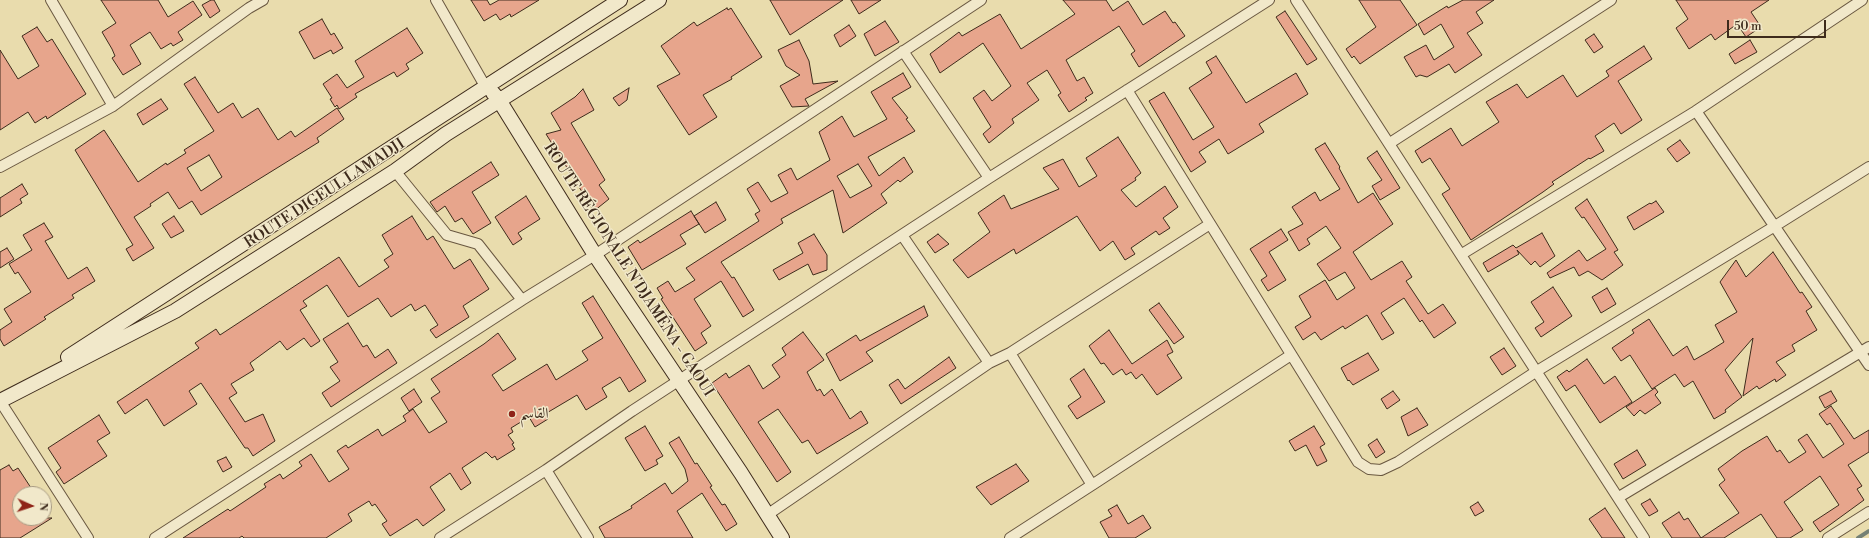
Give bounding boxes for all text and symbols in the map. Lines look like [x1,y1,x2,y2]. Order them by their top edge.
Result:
scale bar [1729,12,1828,38]
text: 50 m [1734,19,1762,34]
street label: ROUTE DIGEUL LAMADJI [242,135,408,253]
street label: ROUTE RÉGIONALE N'DJAMÉNA - GAOUI [539,140,717,400]
place label: القاسم [520,405,549,423]
marker: القاسم [507,409,517,419]
north arrow [12,486,52,526]
text: N [36,502,50,511]

